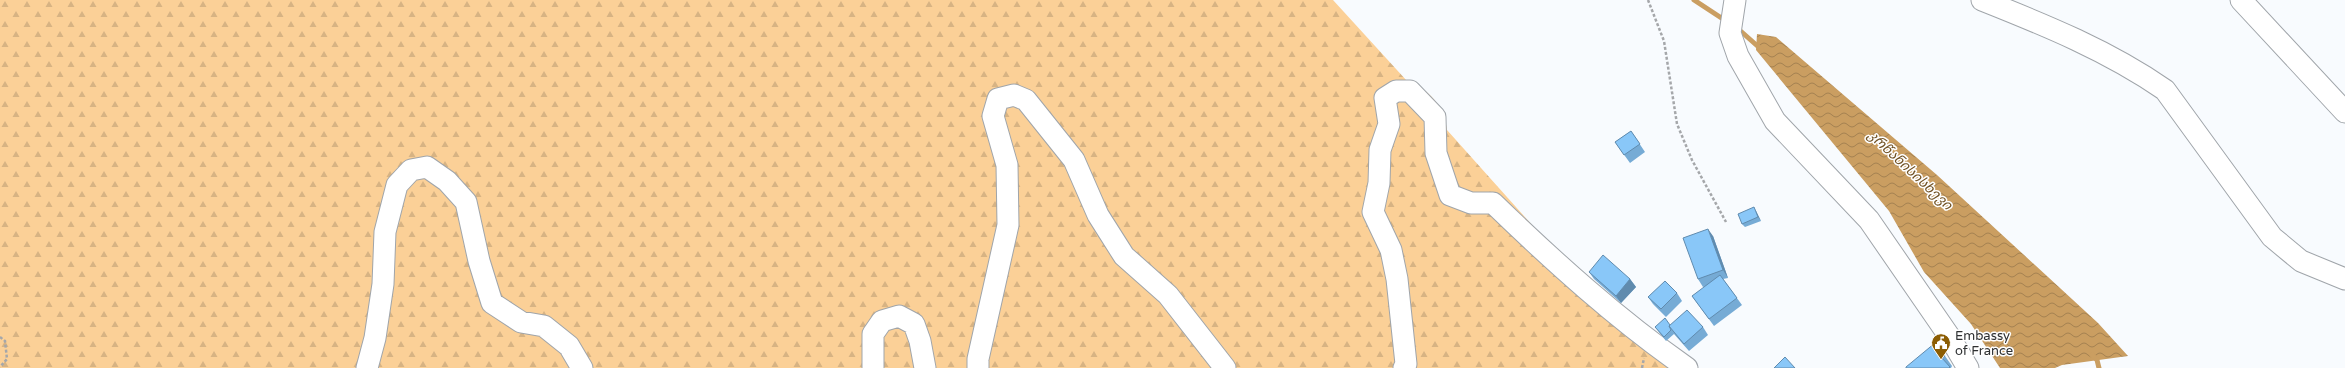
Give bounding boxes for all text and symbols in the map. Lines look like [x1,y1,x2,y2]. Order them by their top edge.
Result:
water label: კრწანისისხევი [1864,126,1956,214]
place label: Embassy of France [1955,328,2013,359]
public building icon: Embassy of France [1930,332,1952,360]

